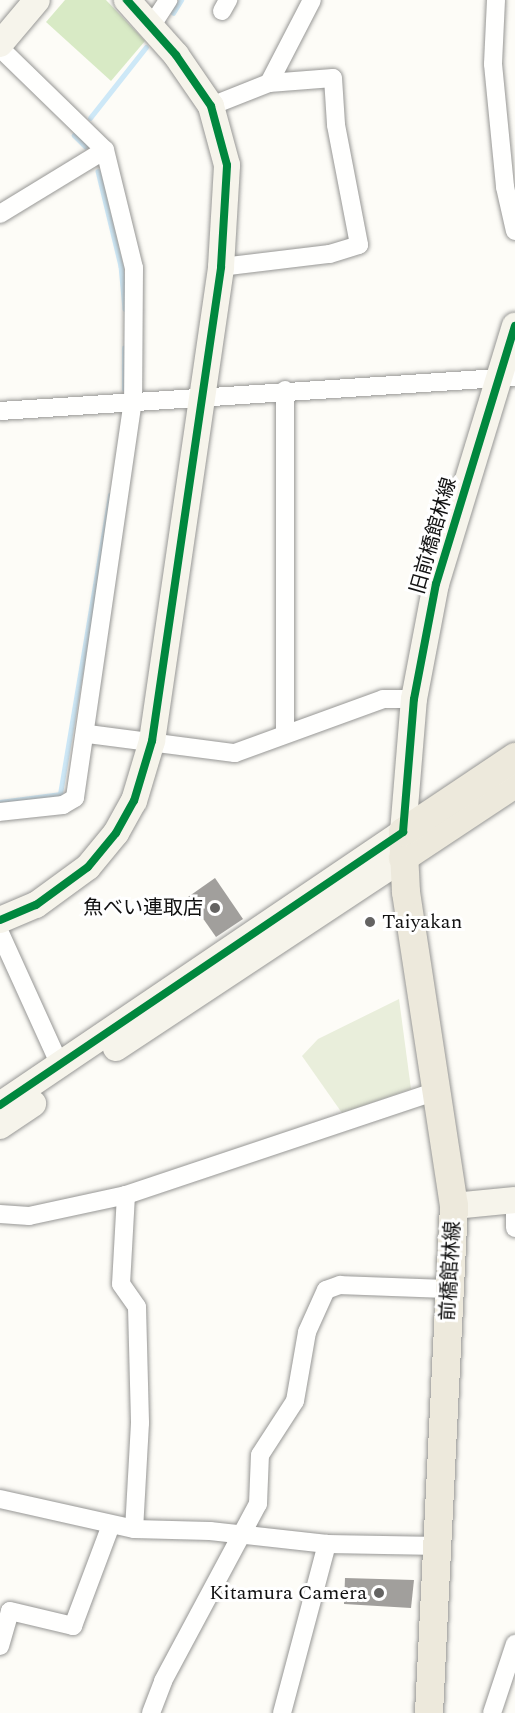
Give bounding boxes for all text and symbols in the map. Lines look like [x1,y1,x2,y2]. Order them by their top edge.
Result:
street label: 旧前橋館林線 [406,475,462,597]
place label: 魚べい連取店 [83,896,203,920]
marker: 魚べい連取店 [208,901,222,915]
place label: Taiyakan [382,910,462,934]
marker: Taiyakan [363,915,377,929]
street label: 前橋館林線 [436,1220,466,1322]
place label: Kitamura Camera [209,1581,367,1605]
marker: Kitamura Camera [372,1586,386,1600]

